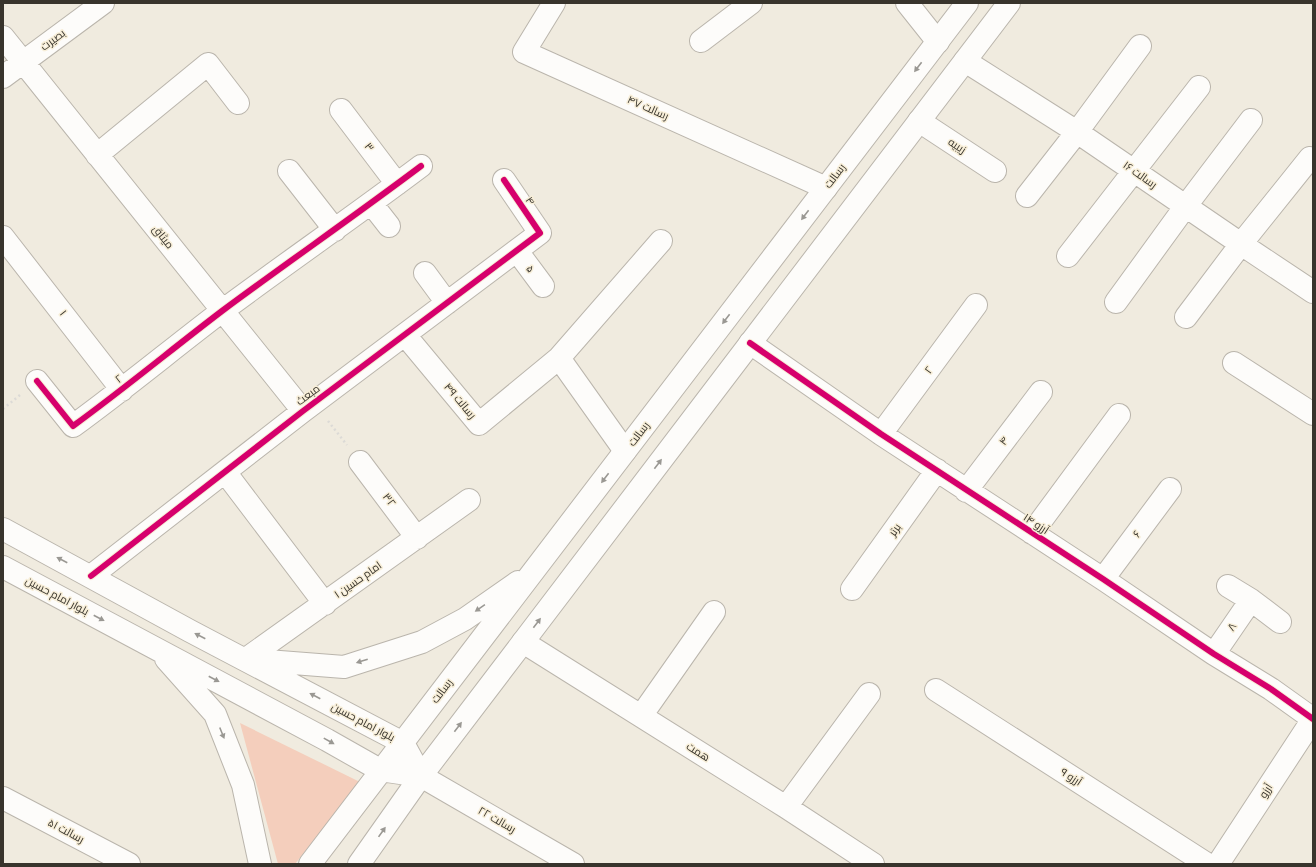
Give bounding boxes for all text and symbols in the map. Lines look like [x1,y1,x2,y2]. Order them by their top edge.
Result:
street label: بصیرت [38,26,68,53]
one-way arrow [914,62,922,73]
street label: رسالت ۴۷ [625,93,671,123]
street label: زیبیه [946,135,968,157]
street label: ۳ [362,140,376,154]
street label: رسالت ۱۶ [1121,159,1160,191]
street label: رسالت [822,161,848,191]
street label: ۴ [523,194,537,208]
one-way arrow [801,210,809,221]
street label: میثاق [150,223,176,251]
street label: ۵ [523,263,537,275]
street label: ۱ [57,308,69,318]
one-way arrow [722,313,731,324]
street label: ۲ [922,364,936,376]
street label: ۲ [113,372,125,386]
street label: رسالت ۴۹ [441,380,479,422]
street label: مبعث [294,382,322,408]
street label: رسالت [626,419,652,449]
street label: ۴ [997,434,1011,448]
one-way arrow [653,459,662,470]
one-way arrow [601,472,609,483]
street label: ۳۲ [380,491,398,509]
street label: ۱۴ آرزو [1021,511,1051,537]
street label: برتر [886,521,904,540]
street label: ۶ [1130,528,1144,540]
one-way arrow [56,557,67,564]
street label: امام حسین ۱ [332,559,385,602]
street label: بلوار امام حسین [23,574,91,619]
one-way arrow [475,604,486,612]
one-way arrow [94,615,105,622]
one-way arrow [532,618,541,629]
street label: ۸ [1225,620,1239,633]
one-way arrow [195,633,206,639]
one-way arrow [356,658,368,664]
one-way arrow [208,676,220,683]
street label: رسالت [429,676,455,706]
one-way arrow [310,693,321,700]
street label: بلوار امام حسین [329,700,397,745]
one-way arrow [454,722,463,733]
one-way arrow [220,727,226,739]
one-way arrow [323,738,334,744]
street label: همت [684,740,712,764]
street label: ۹ آرزو [1058,765,1084,789]
street label: آرزو [1257,781,1275,801]
street label: رسالت ۲۲ [476,804,518,836]
street label: رسالت ۵۱ [46,816,86,846]
one-way arrow [378,827,386,837]

